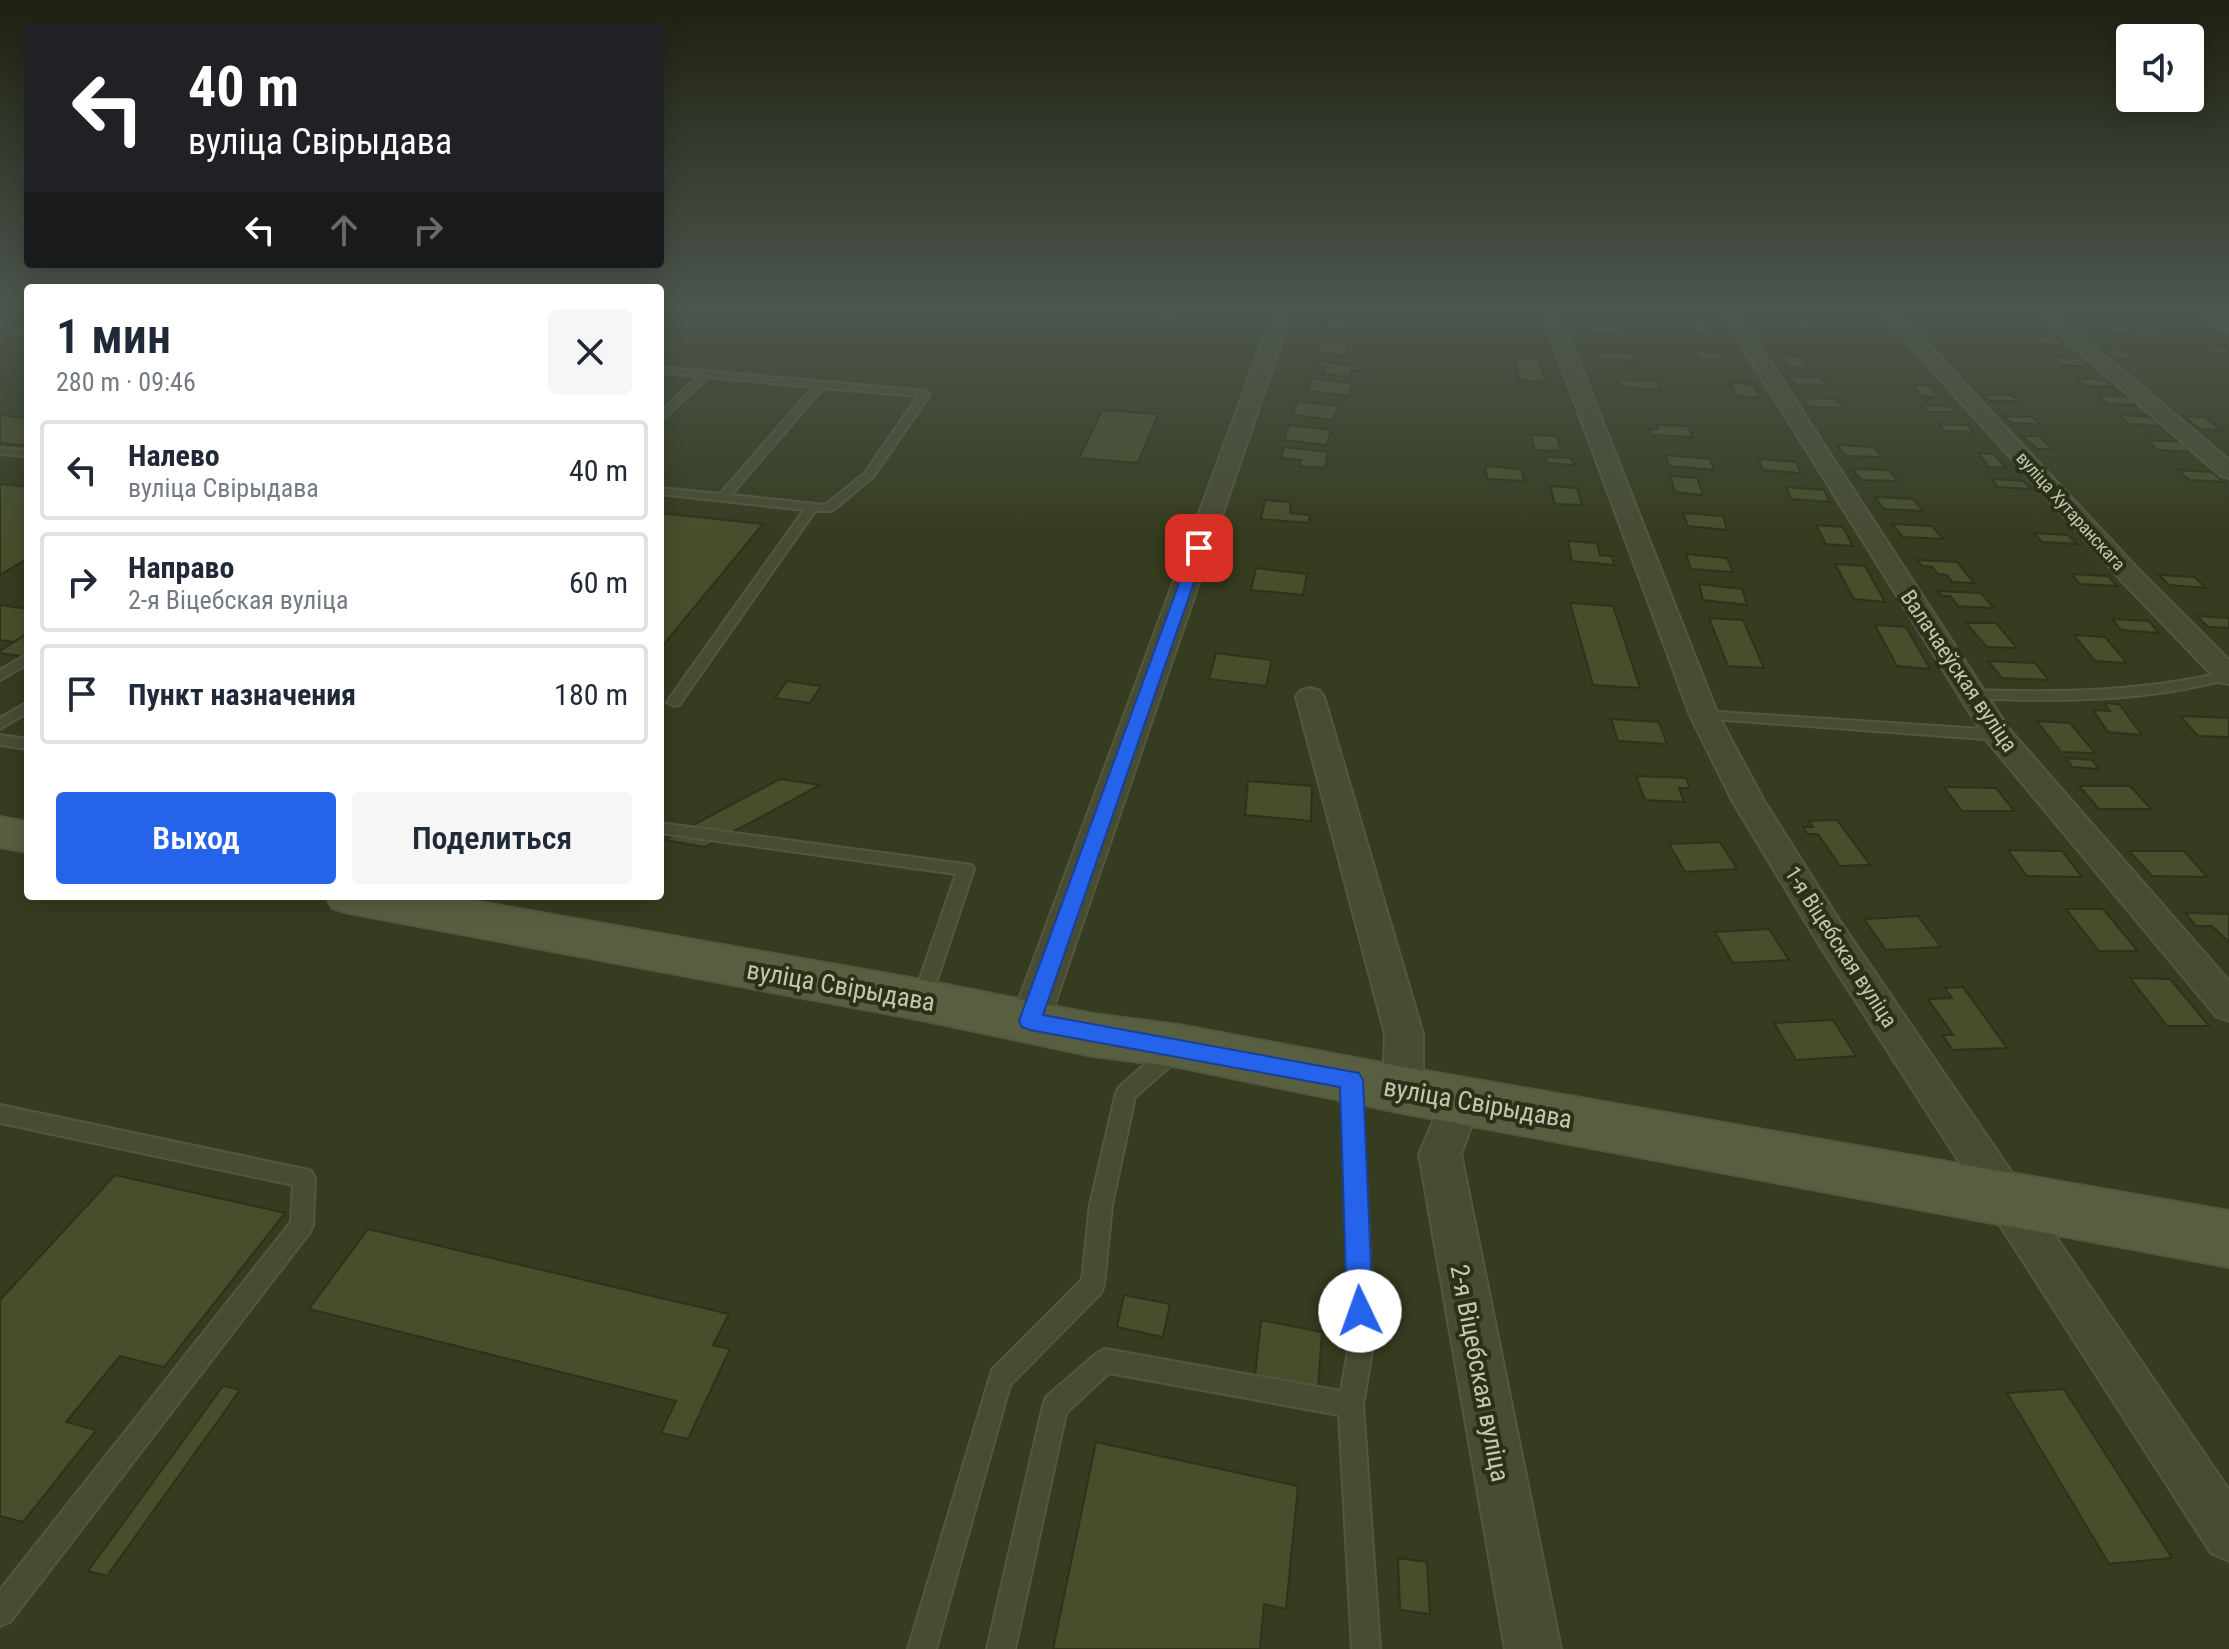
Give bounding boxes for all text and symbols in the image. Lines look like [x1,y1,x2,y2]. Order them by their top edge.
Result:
map controls [2116,24,2204,112]
button: sound [2116,24,2204,112]
text: 40 m [188,54,299,120]
icon: left [56,56,160,160]
text: вуліца Свірыдава [188,121,452,163]
icon: left [238,208,282,252]
icon: ahead [322,208,366,252]
icon: right [406,208,450,252]
text: 1 мин [56,308,171,365]
button: close [548,310,632,394]
text: 280 m · 09:46 [56,367,196,397]
text: Налево [128,438,220,473]
street label: вуліца Хутаранскага [2012,447,2130,575]
icon: left [60,448,104,492]
text: 40 m [569,453,628,488]
text: вуліца Свірыдава [128,473,319,503]
pin [1165,514,1233,582]
icon: arrive [1177,526,1221,570]
text: Направо [128,550,234,585]
icon: right [60,560,104,604]
text: 60 m [569,565,628,600]
text: 2-я Віцебская вуліца [128,585,348,615]
street label: Валачаеўская вуліца [1896,585,2022,757]
icon: arrive [60,672,104,716]
text: Пункт назначения [128,677,356,712]
text: 180 m [554,677,628,712]
button: Выход [56,792,336,884]
button: Поделиться [352,792,632,884]
street label: 1-я Віцебская вуліца [1780,862,1902,1032]
street label: вуліца Свірыдава [744,955,938,1017]
street label: вуліца Свірыдава [1381,1072,1575,1134]
street label: 2-я Віцебская вуліца [1444,1262,1516,1484]
position arrow [1318,1269,1402,1353]

